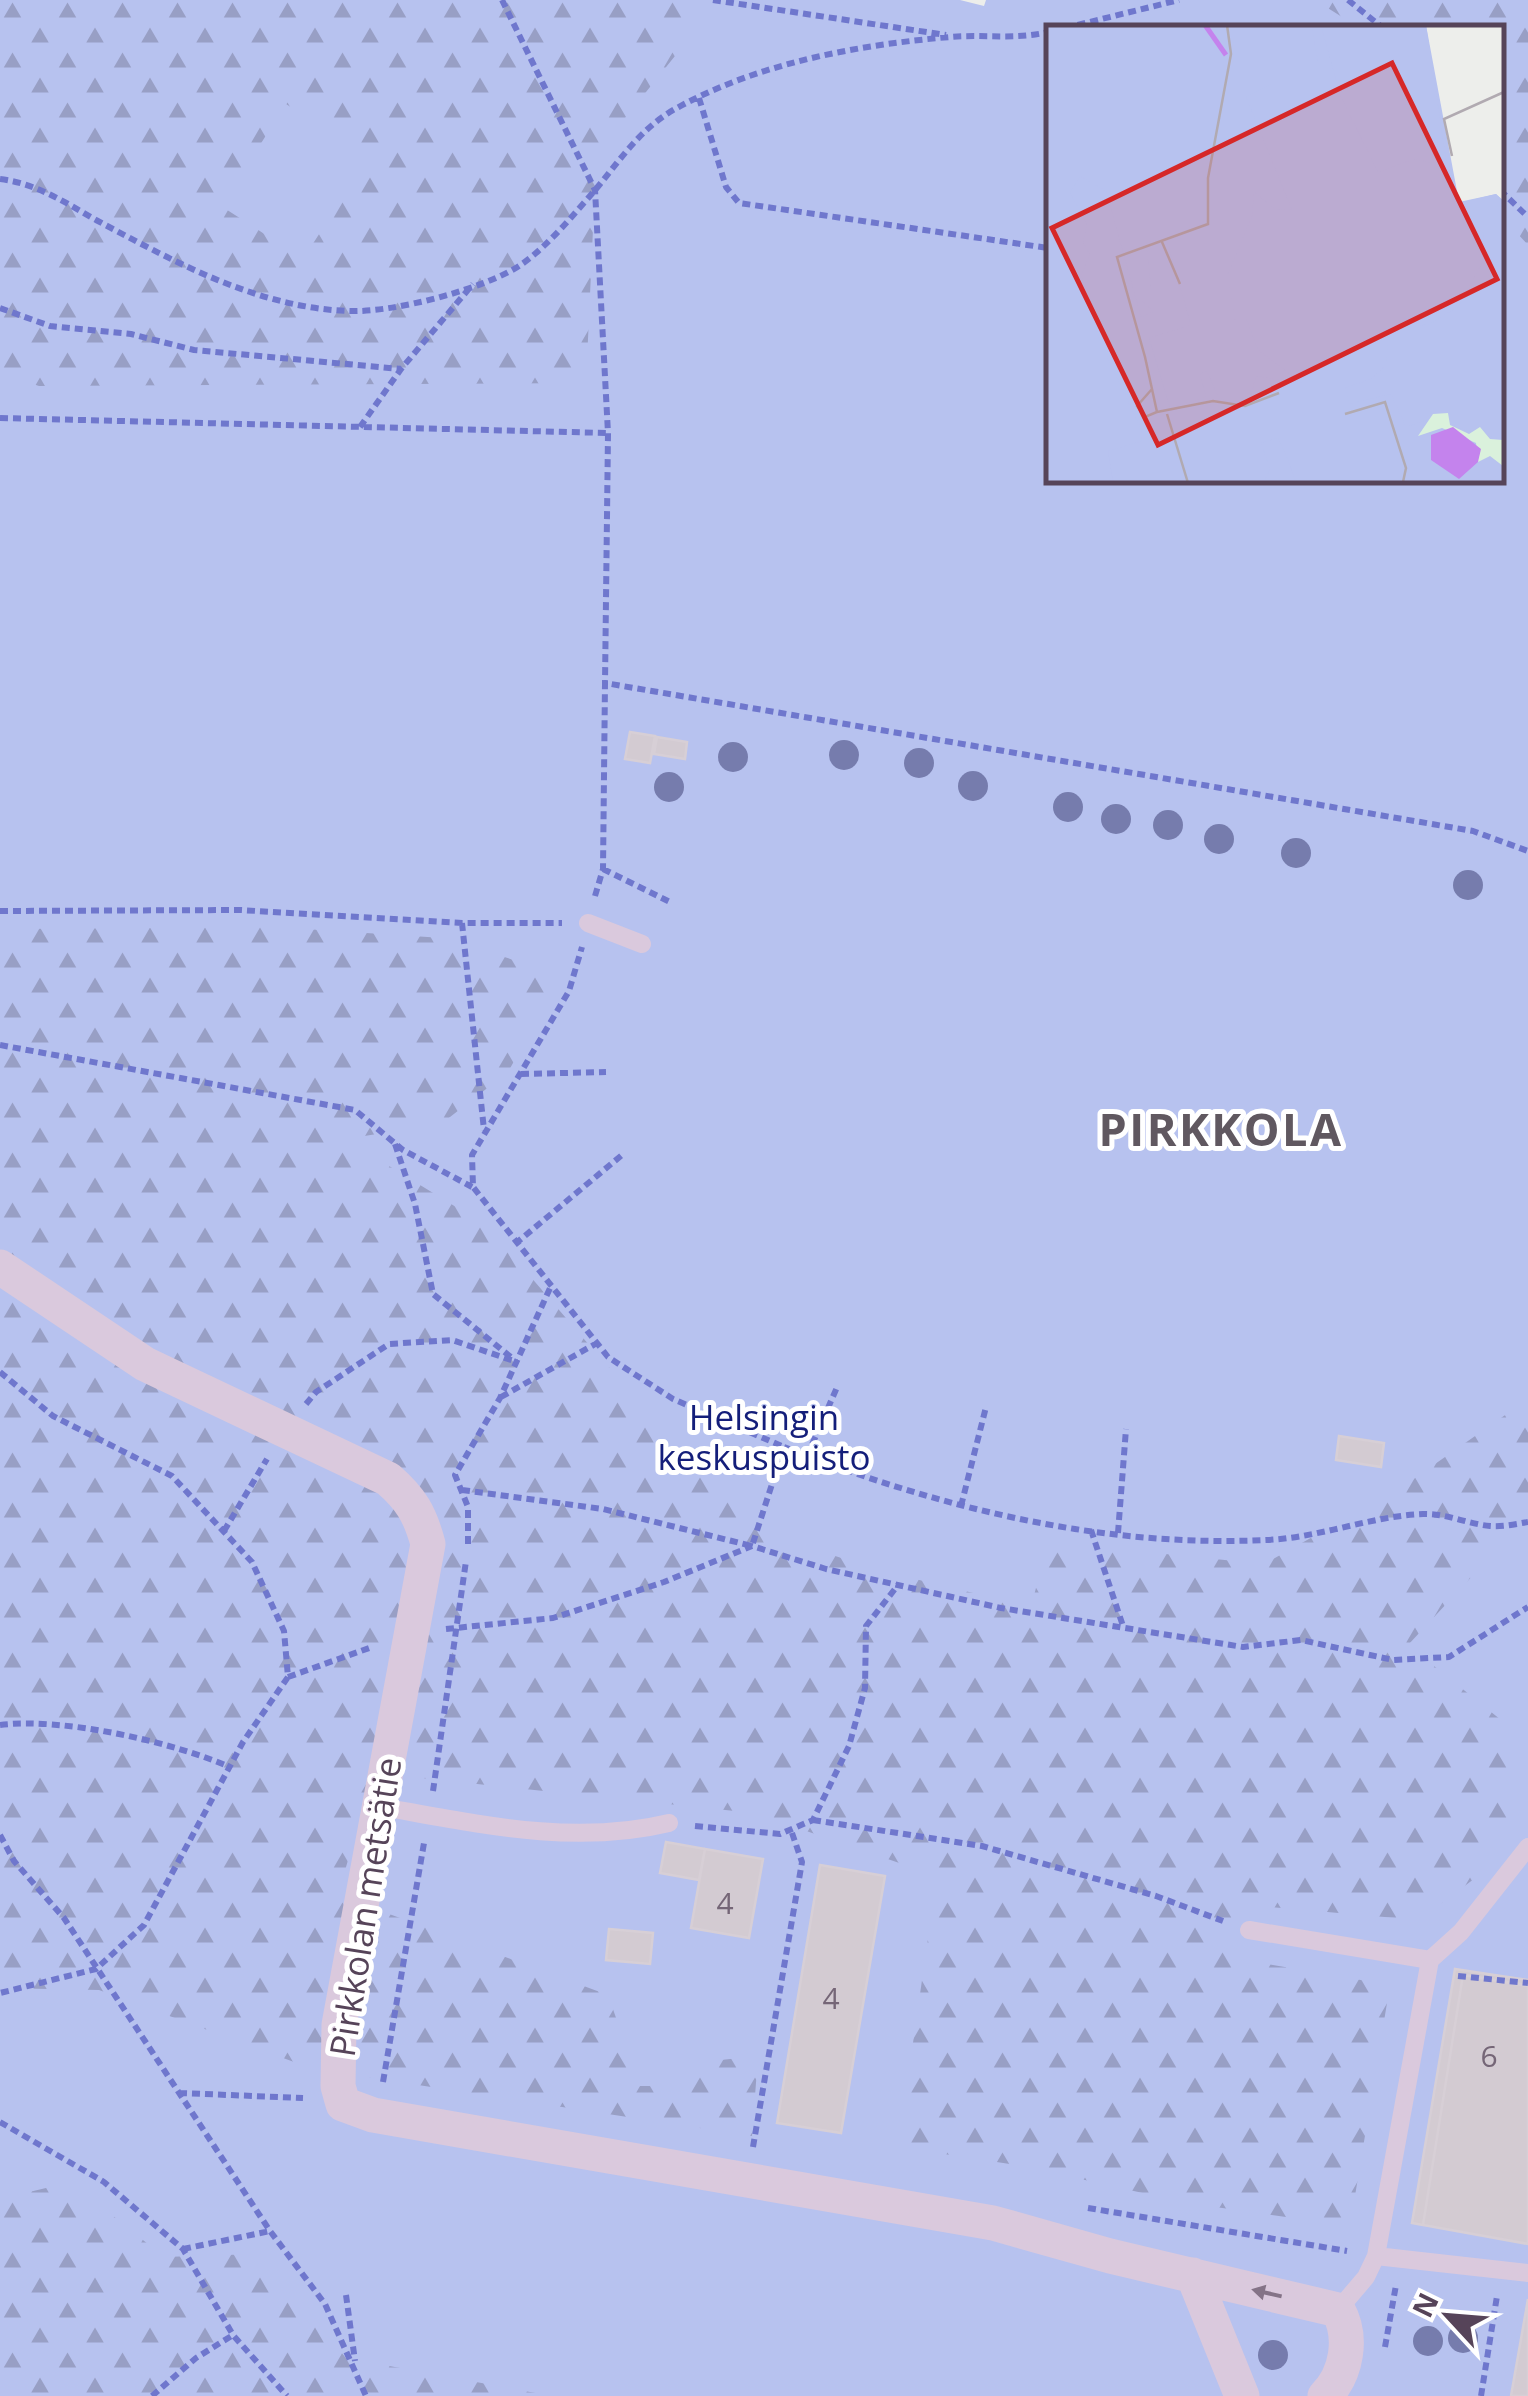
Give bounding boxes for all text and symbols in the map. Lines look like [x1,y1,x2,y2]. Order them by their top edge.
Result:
inset map [1046,25,1503,482]
district label: PIRKKOLA [1099,1098,1343,1159]
park label: Helsingin keskuspuisto [657,1393,871,1480]
street label: Pirkkolan metsätie [318,1754,411,2060]
house number: 4 [716,1882,734,1923]
house number: 4 [822,1977,840,2018]
house number: 6 [1480,2035,1498,2076]
north arrow [1398,2266,1498,2366]
one-way arrow [1251,2285,1282,2300]
text: N [1403,2286,1447,2323]

